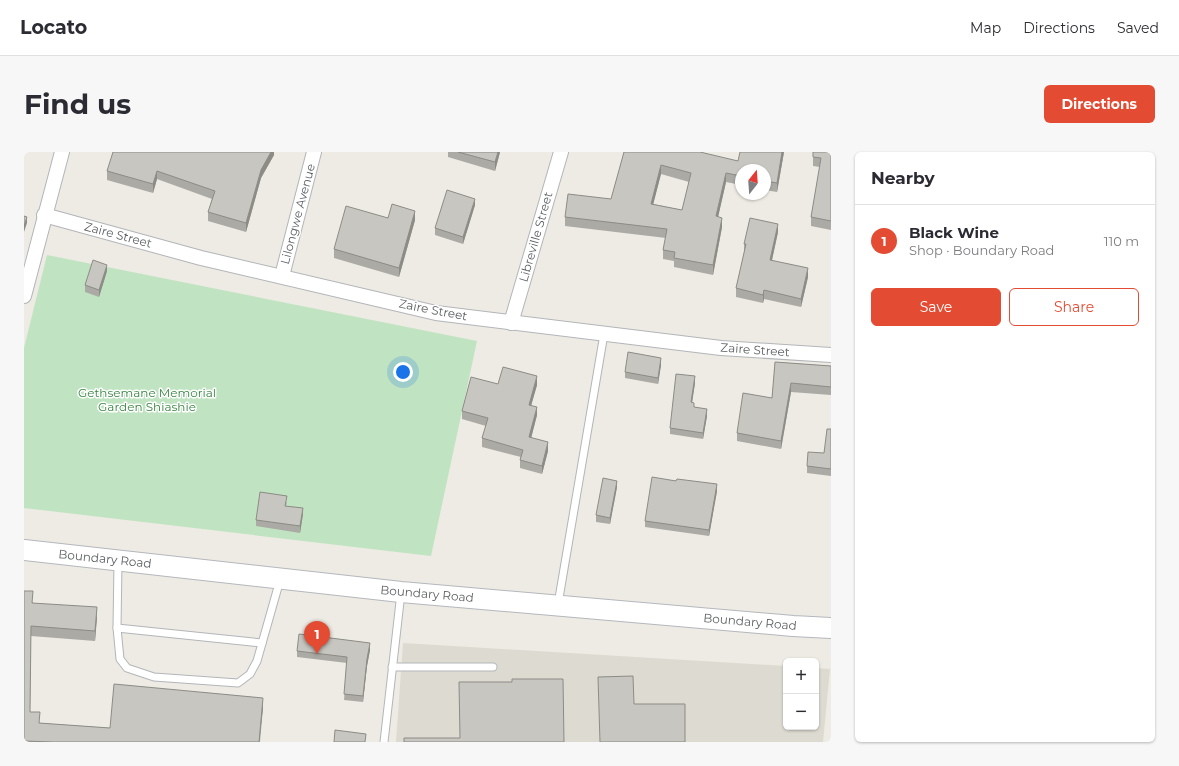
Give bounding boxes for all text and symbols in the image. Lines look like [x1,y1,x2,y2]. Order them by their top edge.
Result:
text: Locato [20,16,87,39]
text: Map [970,19,1001,37]
text: Directions [1023,19,1095,37]
text: Saved [1117,19,1159,37]
button: Directions [1044,85,1155,123]
text: Find us [24,87,131,121]
street label: Lilongwe Avenue [277,162,318,266]
north arrow [735,164,771,200]
text: Nearby [871,168,935,188]
street label: Libreville Street [515,190,556,284]
street label: Zaire Street [83,218,154,251]
text: Black Wine [909,223,999,242]
text: 1 [881,233,887,249]
text: 110 m [1104,233,1139,249]
text: Shop · Boundary Road [909,242,1054,258]
button: Save [871,288,1001,326]
button: Share [1009,288,1139,326]
street label: Zaire Street [398,296,469,324]
street label: Zaire Street [720,340,790,359]
your location [393,362,413,382]
park label: Gethsemane Memorial Garden Shiashie [78,385,216,414]
street label: Boundary Road [58,546,152,571]
street label: Boundary Road [380,582,474,605]
street label: Boundary Road [703,610,797,633]
pin: 1 [304,621,330,654]
map controls [783,658,819,730]
button: + [783,658,819,694]
button: − [783,694,819,730]

